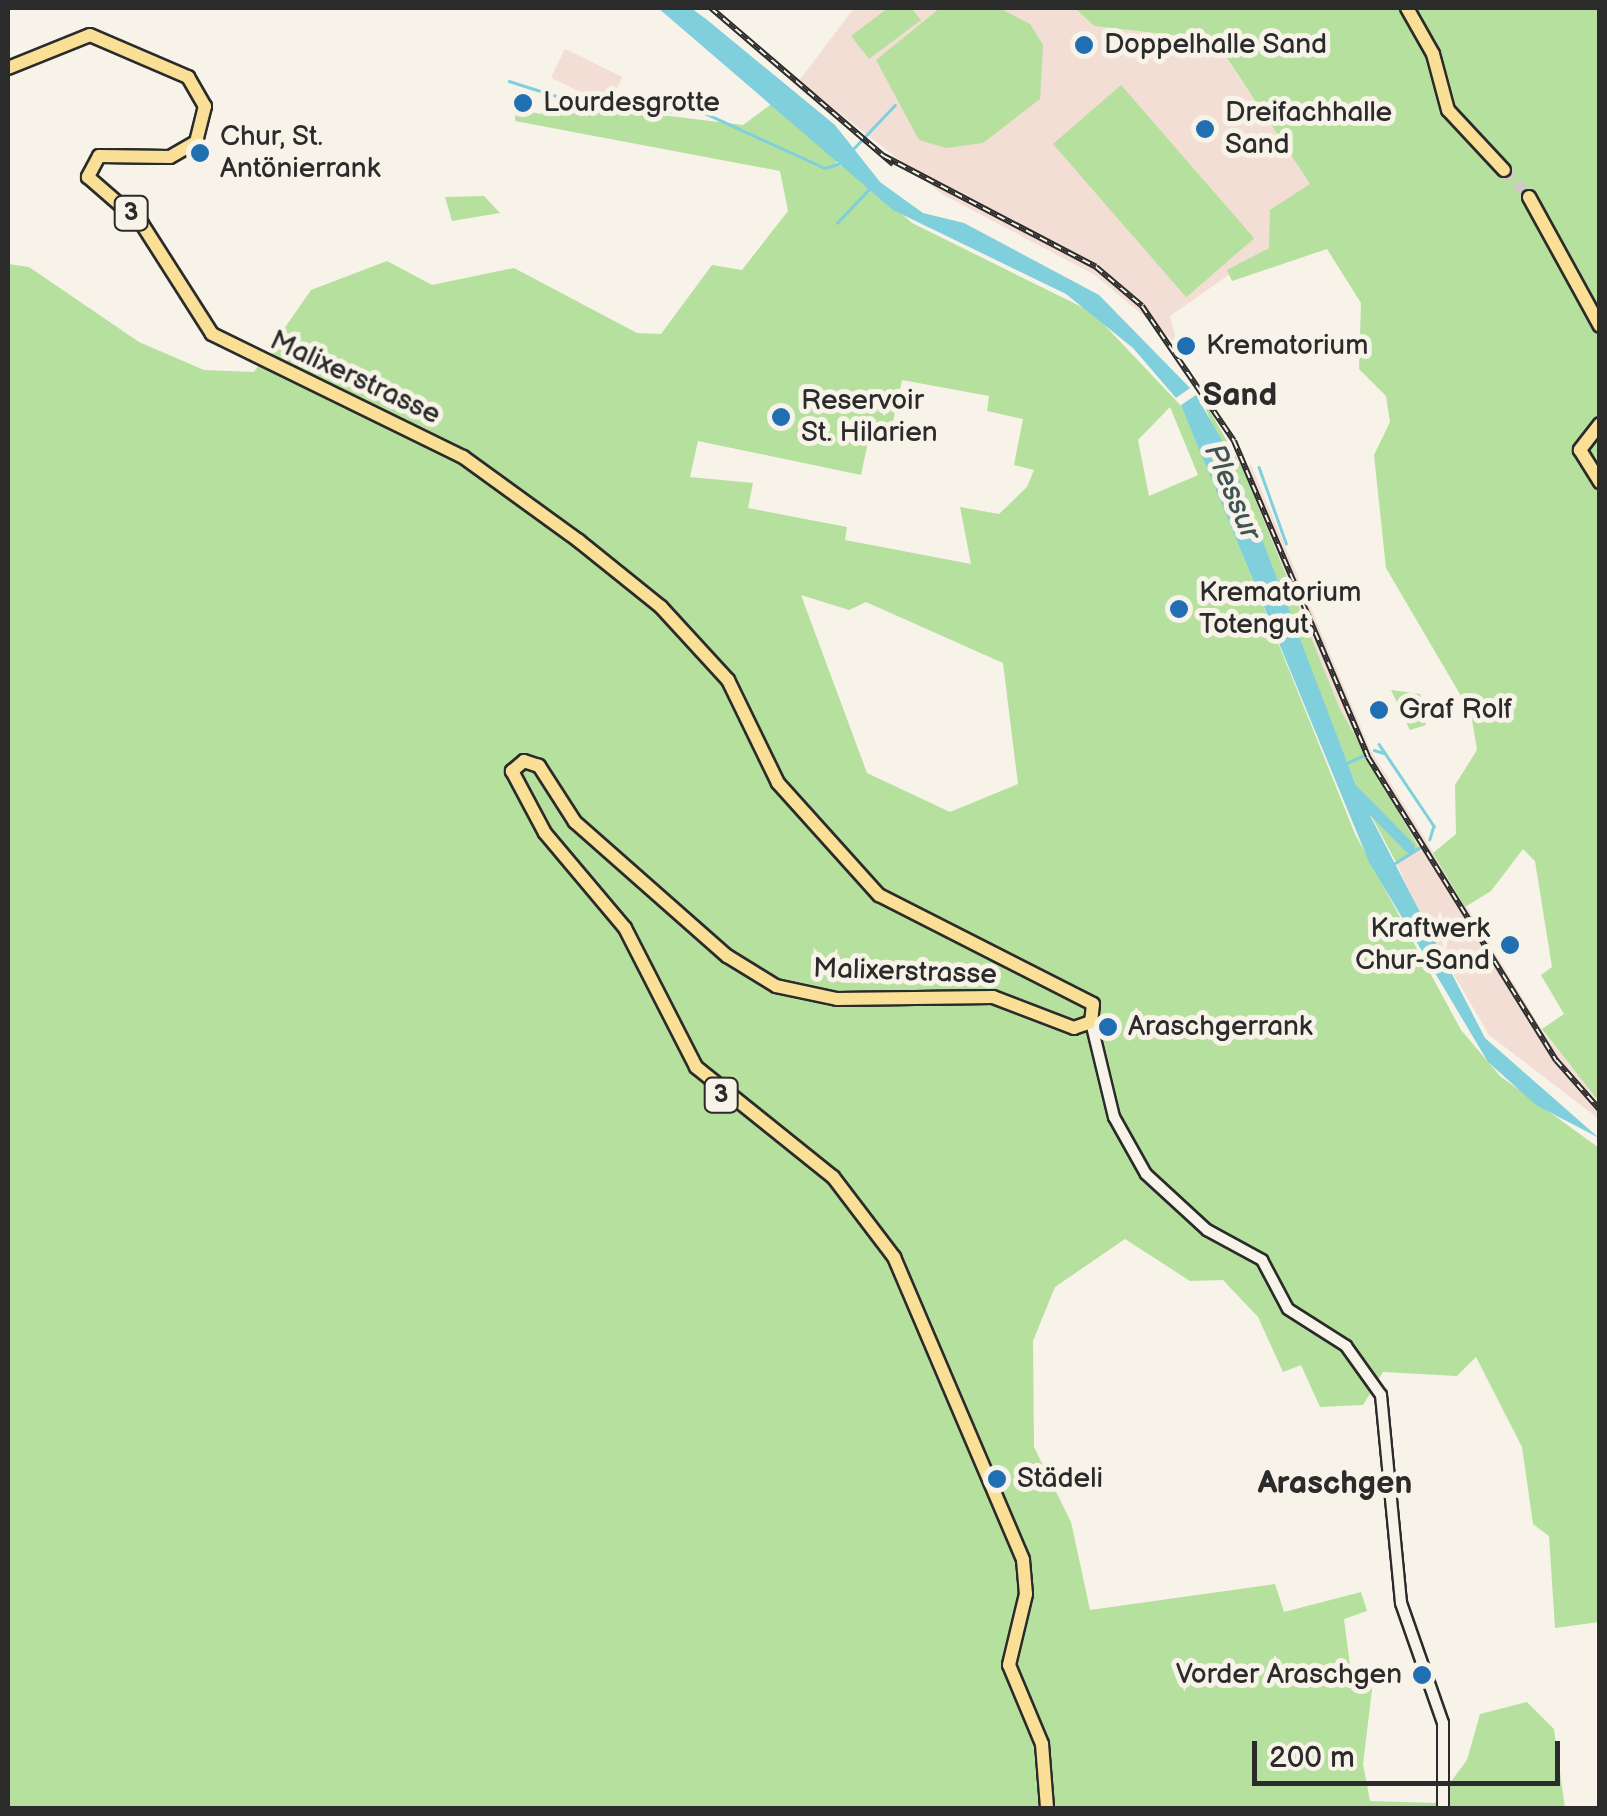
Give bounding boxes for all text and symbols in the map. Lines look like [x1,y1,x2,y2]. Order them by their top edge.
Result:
place label: Doppelhalle Sand [1104,28,1328,62]
marker: Doppelhalle Sand [1073,34,1095,56]
place label: Lourdesgrotte [543,86,720,120]
marker: Lourdesgrotte [512,92,534,114]
place label: Dreifachhalle Sand [1225,96,1392,162]
marker: Dreifachhalle Sand [1194,118,1216,140]
place label: Chur, St. Antönierrank [220,120,380,186]
marker: Chur, St. Antönierrank [189,142,211,164]
road number: 3 [114,193,148,233]
street label: Malixerstrasse [265,324,445,432]
place label: Krematorium [1206,329,1368,363]
marker: Krematorium [1175,335,1197,357]
district label: Sand [1203,377,1277,415]
place label: Reservoir St. Hilarien [801,384,938,450]
marker: Reservoir St. Hilarien [770,406,792,428]
water label: Plessur [1196,439,1268,545]
place label: Krematorium Totengut [1199,576,1361,642]
marker: Krematorium Totengut [1168,598,1190,620]
place label: Graf Rolf [1399,693,1512,727]
marker: Graf Rolf [1368,699,1390,721]
place label: Kraftwerk Chur-Sand [1355,912,1490,978]
marker: Kraftwerk Chur-Sand [1499,934,1521,956]
street label: Malixerstrasse [812,952,998,992]
place label: Araschgerrank [1128,1010,1313,1044]
marker: Araschgerrank [1097,1016,1119,1038]
road number: 3 [704,1075,738,1115]
place label: Städeli [1017,1462,1103,1496]
district label: Araschgen [1258,1465,1412,1503]
marker: Städeli [986,1468,1008,1490]
place label: Vorder Araschgen [1176,1658,1402,1692]
marker: Vorder Araschgen [1411,1664,1433,1686]
scale bar [1257,1721,1564,1783]
text: 200 m [1269,1740,1355,1776]

